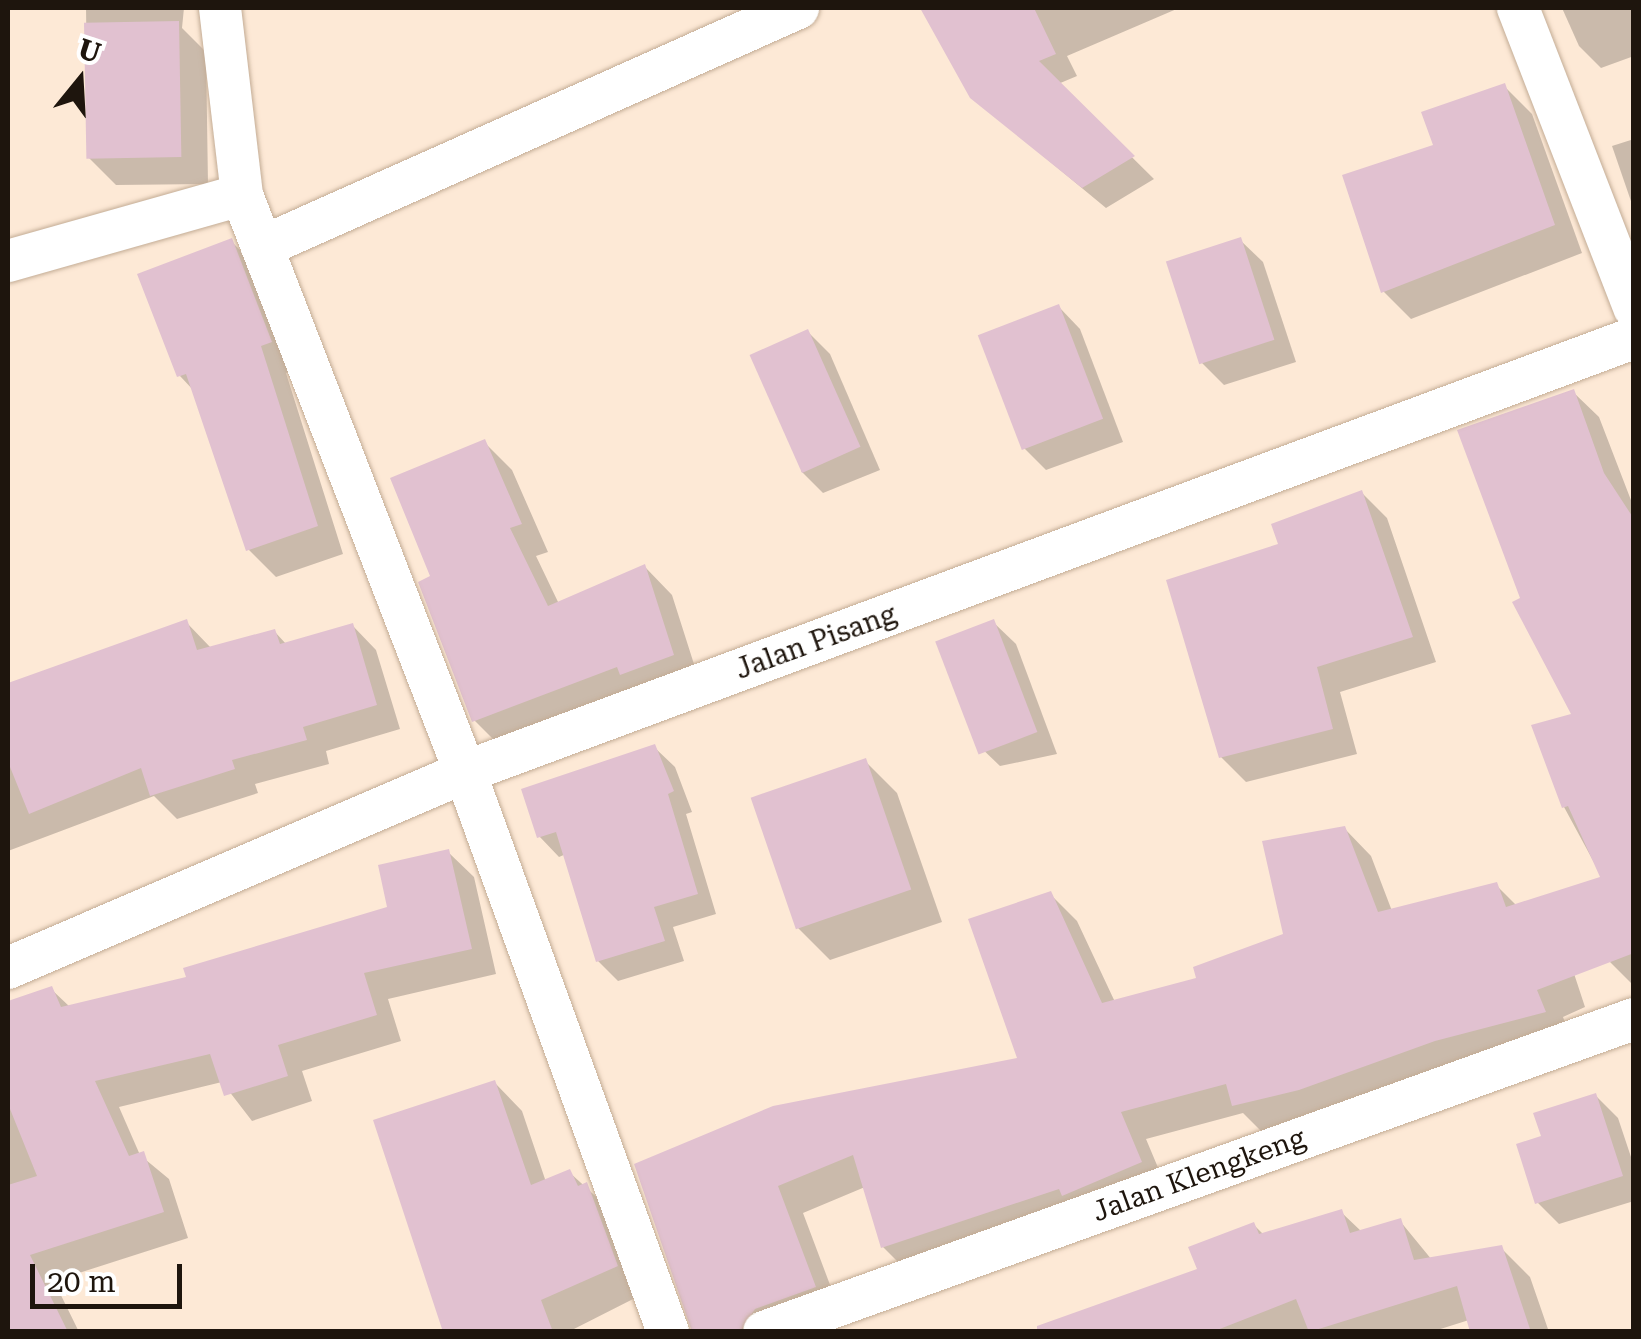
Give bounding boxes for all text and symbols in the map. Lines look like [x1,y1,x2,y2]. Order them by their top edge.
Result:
north arrow [30,30,130,130]
text: U [74,32,105,70]
street label: Jalan Pisang [731,597,901,687]
street label: Jalan Klengkeng [1088,1121,1310,1229]
scale bar [35,1244,188,1306]
text: 20 m [47,1264,116,1299]

